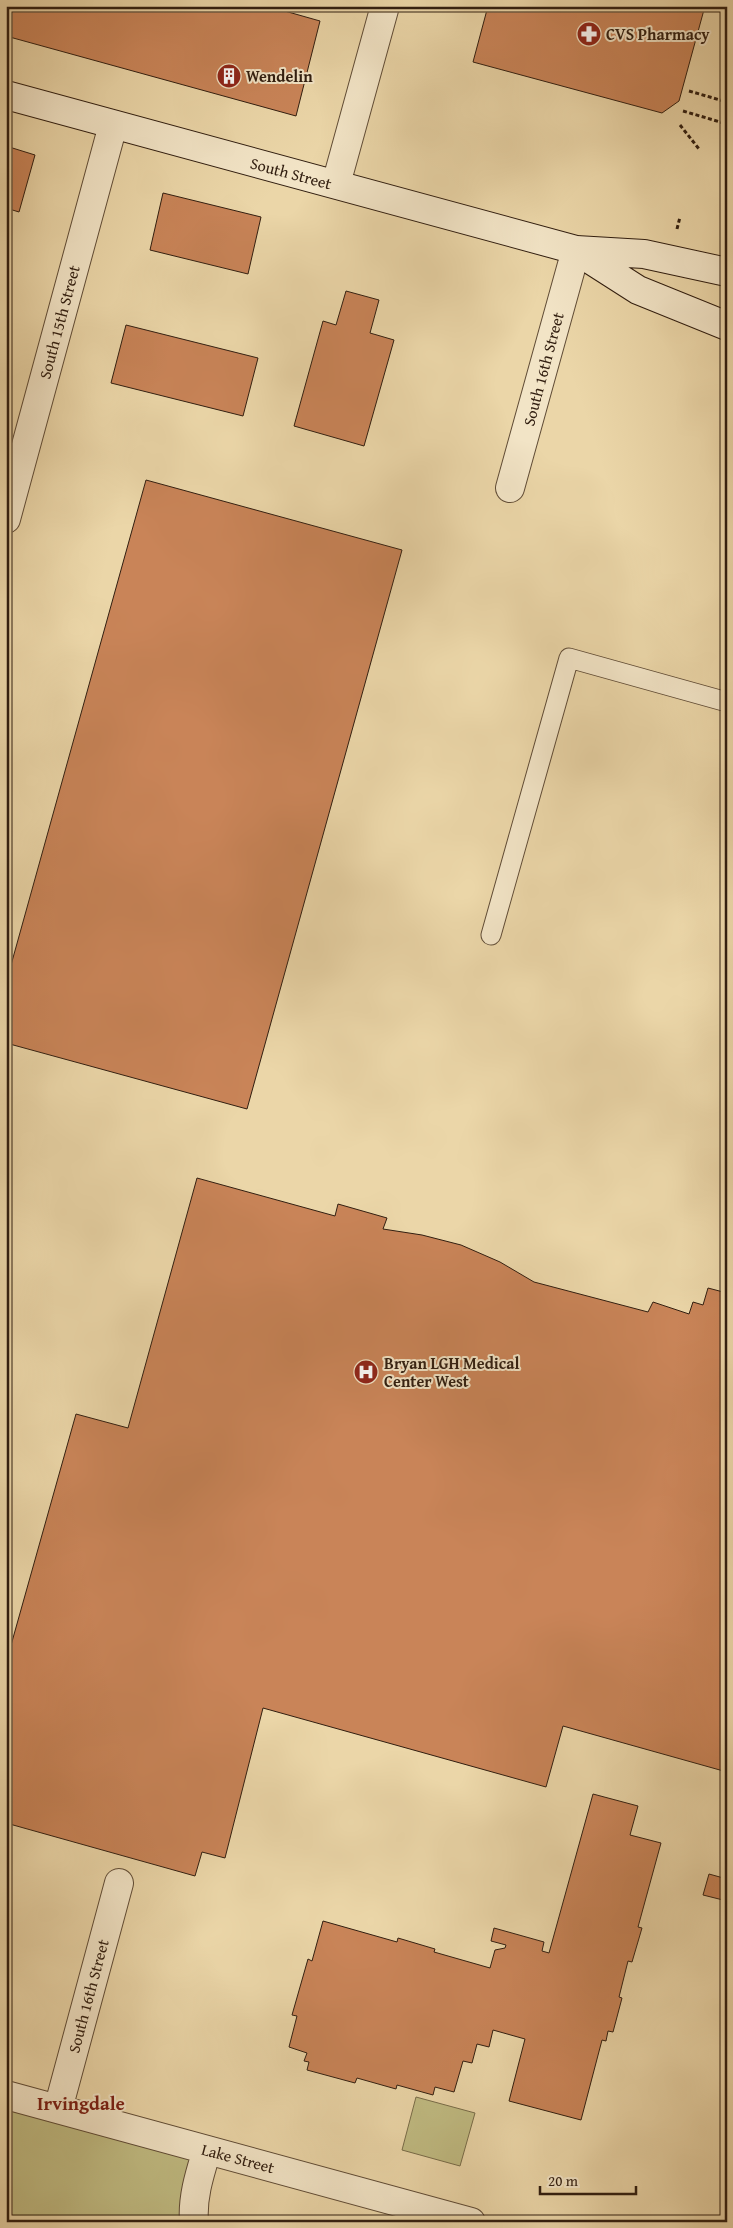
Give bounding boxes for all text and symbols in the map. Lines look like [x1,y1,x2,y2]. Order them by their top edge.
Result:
pharmacy icon: CVS Pharmacy [576,21,602,47]
place label: CVS Pharmacy [606,22,710,46]
building icon: Wendelin [216,63,242,89]
place label: Wendelin [246,64,313,88]
street label: South Street [248,151,335,195]
street label: South 15th Street [32,262,86,382]
street label: South 16th Street [516,309,570,429]
place label: Bryan LGH Medical Center West [384,1351,519,1393]
hospital icon: Bryan LGH Medical Center West [353,1359,379,1385]
street label: South 16th Street [61,1936,115,2056]
district label: Irvingdale [37,2089,125,2117]
street label: Lake Street [199,2137,278,2179]
scale bar [540,2163,637,2195]
text: 20 m [548,2170,579,2191]

